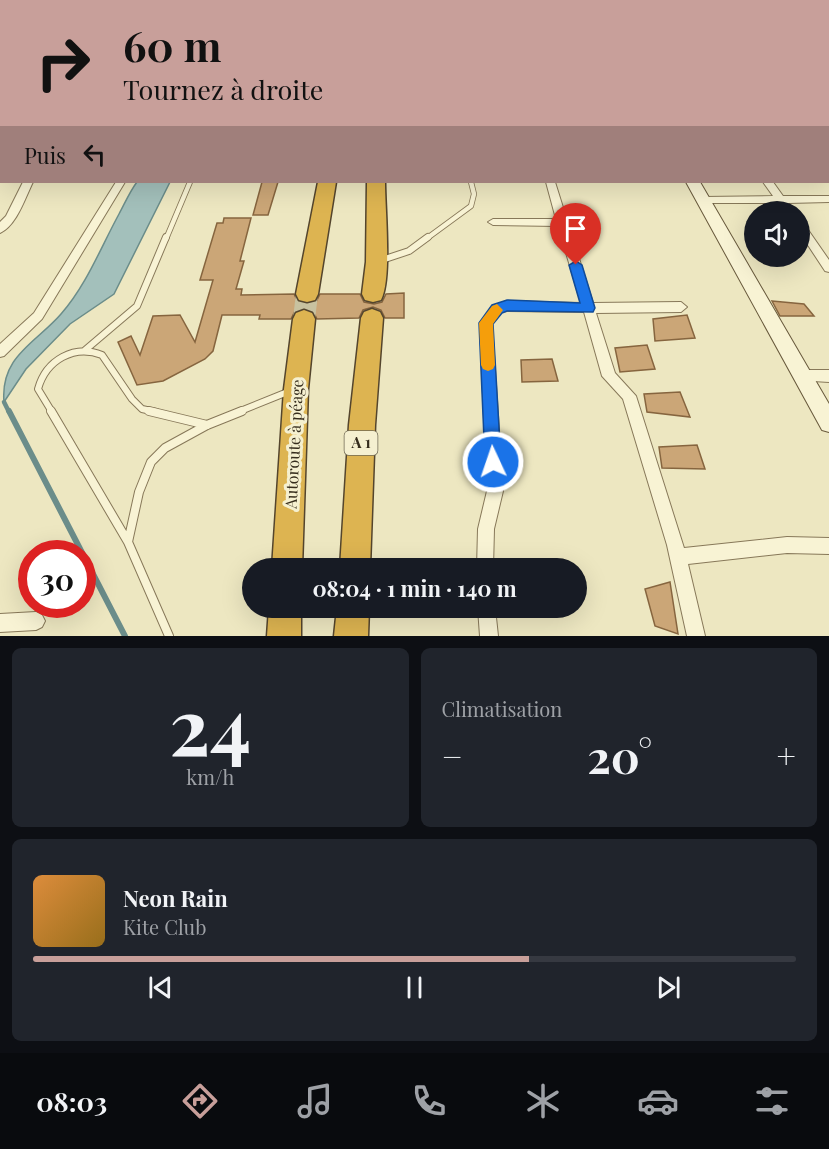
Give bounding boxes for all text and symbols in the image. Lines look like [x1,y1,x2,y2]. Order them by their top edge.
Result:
text: 60 m [123,17,221,73]
icon: right [24,24,102,102]
text: Tournez à droite [123,71,323,107]
icon: left [78,138,111,171]
text: Puis [24,140,66,170]
map controls [744,201,810,267]
button: sound [744,201,810,267]
pin [550,203,601,265]
icon: arrive [559,212,592,245]
street label: Autoroute à péage [280,379,307,510]
position arrow [461,430,525,494]
road number: A 1 [344,431,378,455]
speed limit sign: 30 [18,540,96,618]
text: 08:04 · 1 min · 140 m [312,573,517,603]
text: 24 [169,672,251,776]
text: Climatisation [442,695,562,722]
text: 20° [587,725,652,785]
text: − [442,733,463,777]
text: + [777,733,796,777]
text: km/h [186,763,234,790]
text: Neon Rain [123,883,228,913]
text: Kite Club [123,913,207,940]
icon: previous [144,971,177,1004]
icon: pause [398,971,431,1004]
icon: next [652,971,685,1004]
icon: directions [179,1080,221,1122]
icon: music [294,1080,336,1122]
icon: phone [408,1080,450,1122]
icon: climate [522,1080,564,1122]
icon: car [637,1080,679,1122]
icon: filters [751,1080,793,1122]
text: 08:03 [36,1083,107,1119]

